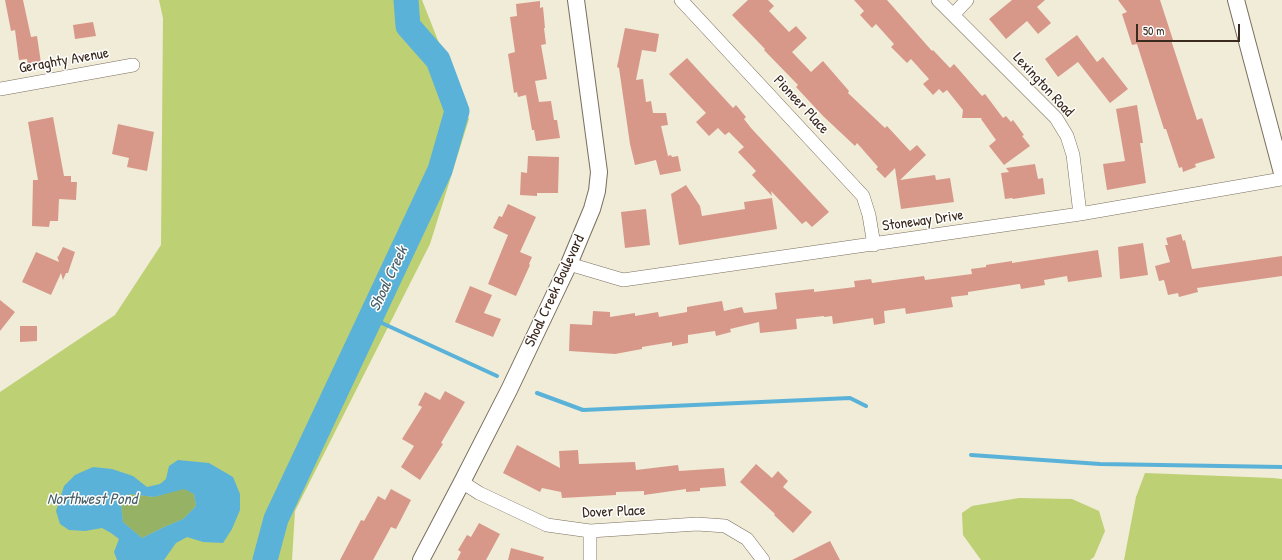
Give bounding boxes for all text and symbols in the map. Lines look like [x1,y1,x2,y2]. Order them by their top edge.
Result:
scale bar [1138,16,1242,42]
text: 50 m [1143,22,1164,39]
street label: Geraghty Avenue [18,44,110,78]
street label: Lexington Road [1009,49,1077,121]
street label: Pioneer Place [769,72,833,138]
street label: Stoneway Drive [881,206,965,236]
street label: Shoal Creek Boulevard [521,232,589,350]
water label: Shoal Creek [366,244,412,314]
water label: Northwest Pond [47,490,137,510]
street label: Dover Place [582,502,646,522]

